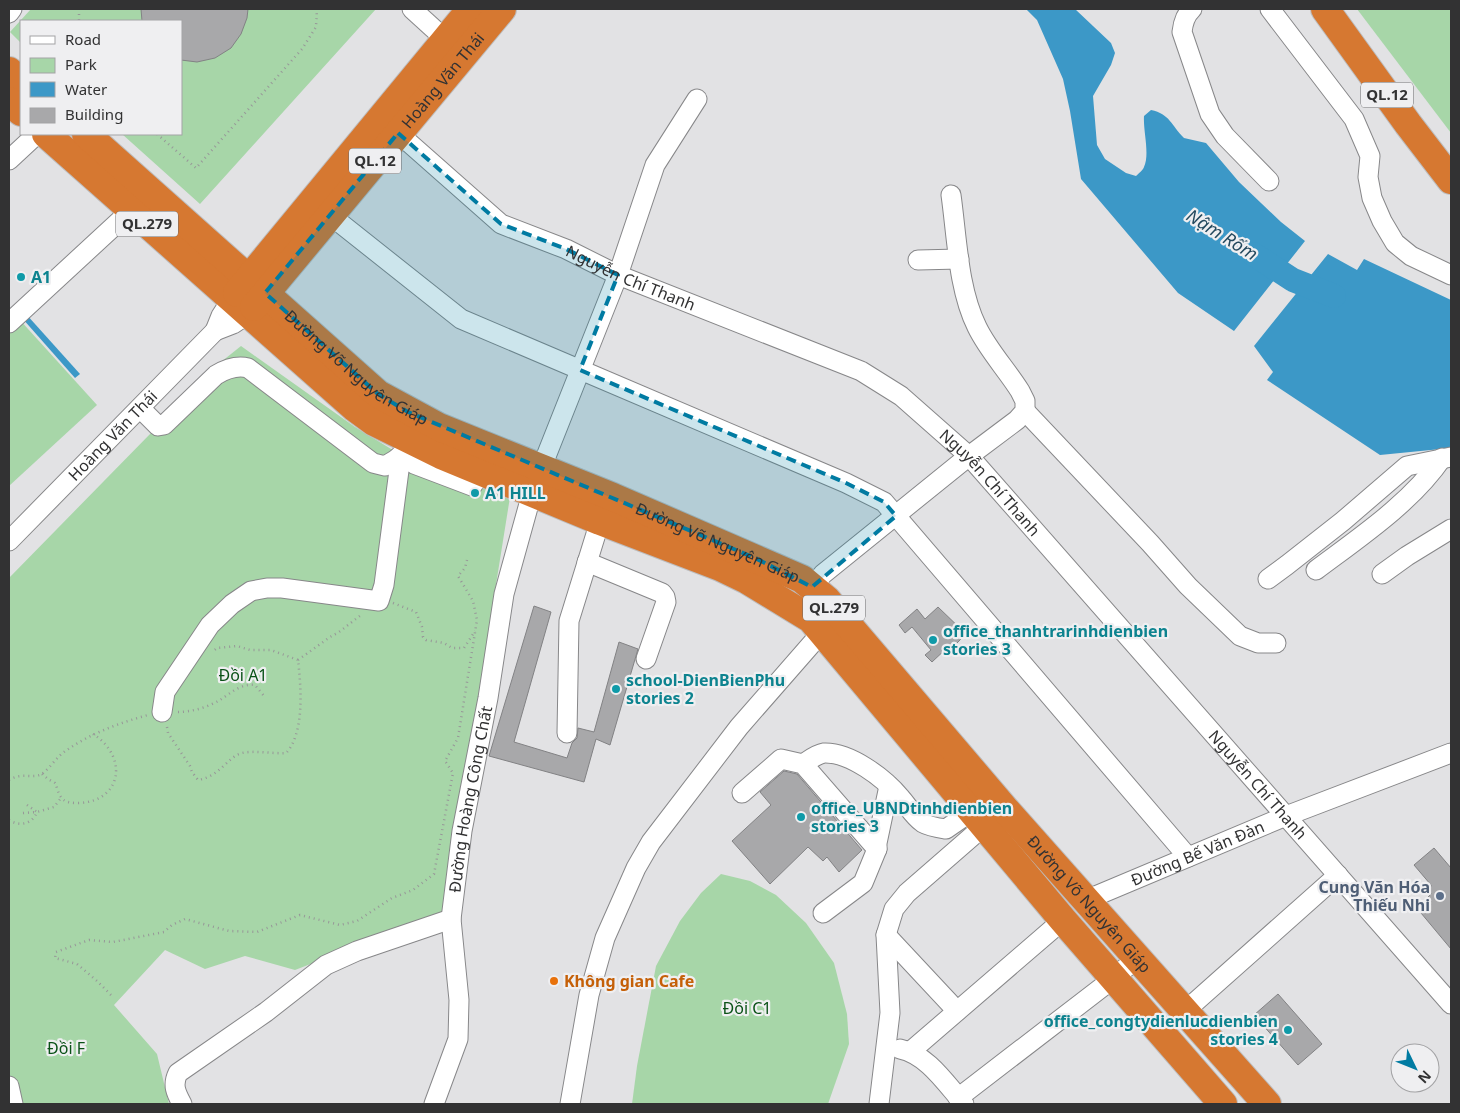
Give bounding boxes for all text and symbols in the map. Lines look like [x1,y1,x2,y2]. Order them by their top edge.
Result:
legend [20,20,182,135]
street label: Hoàng Văn Thái [396,28,489,133]
text: Road [65,29,101,49]
text: Park [65,54,97,74]
text: Water [65,79,107,99]
road number: QL.12 [1361,82,1413,108]
text: Building [65,104,123,124]
road number: QL.12 [349,148,401,174]
water label: Nậm Rốm [1182,203,1263,265]
road number: QL.279 [116,212,178,236]
street label: Nguyễn Chí Thanh [562,240,699,315]
place label: A1 [31,266,51,288]
marker: A1 [15,271,27,283]
street label: Đường Võ Nguyên Giáp [280,305,432,430]
street label: Hoàng Văn Thái [63,385,162,485]
street label: Nguyễn Chí Thanh [935,424,1045,541]
place label: A1 HILL [485,482,546,504]
marker: A1 HILL [469,487,481,499]
street label: Đường Võ Nguyên Giáp [632,497,803,588]
road number: QL.279 [803,596,865,620]
place label: office_thanhtrarinhdienbien stories 3 [943,620,1168,660]
marker: office_thanhtrarinhdienbien stories 3 [927,634,939,646]
park label: Đồi A1 [218,664,268,686]
place label: school-DienBienPhu stories 2 [626,669,785,709]
marker: school-DienBienPhu stories 2 [610,683,622,695]
street label: Đường Hoàng Công Chất [443,704,497,894]
street label: Nguyễn Chí Thanh [1204,725,1312,844]
place label: office_UBNDtinhdienbien stories 3 [811,797,1012,837]
marker: office_UBNDtinhdienbien stories 3 [795,811,807,823]
street label: Đường Bế Văn Đàn [1127,815,1268,891]
street label: Đường Võ Nguyên Giáp [1022,830,1156,977]
place label: Cung Văn Hóa Thiếu Nhi [1319,876,1430,916]
marker: Cung Văn Hóa Thiếu Nhi [1434,890,1446,902]
place label: Không gian Cafe [564,970,694,992]
marker: Không gian Cafe [548,975,560,987]
park label: Đồi C1 [723,997,771,1019]
place label: office_congtydienlucdienbien stories 4 [1044,1010,1278,1050]
marker: office_congtydienlucdienbien stories 4 [1282,1024,1294,1036]
park label: Đồi F [47,1037,85,1059]
north arrow [1390,1043,1440,1093]
text: N [1414,1067,1436,1088]

